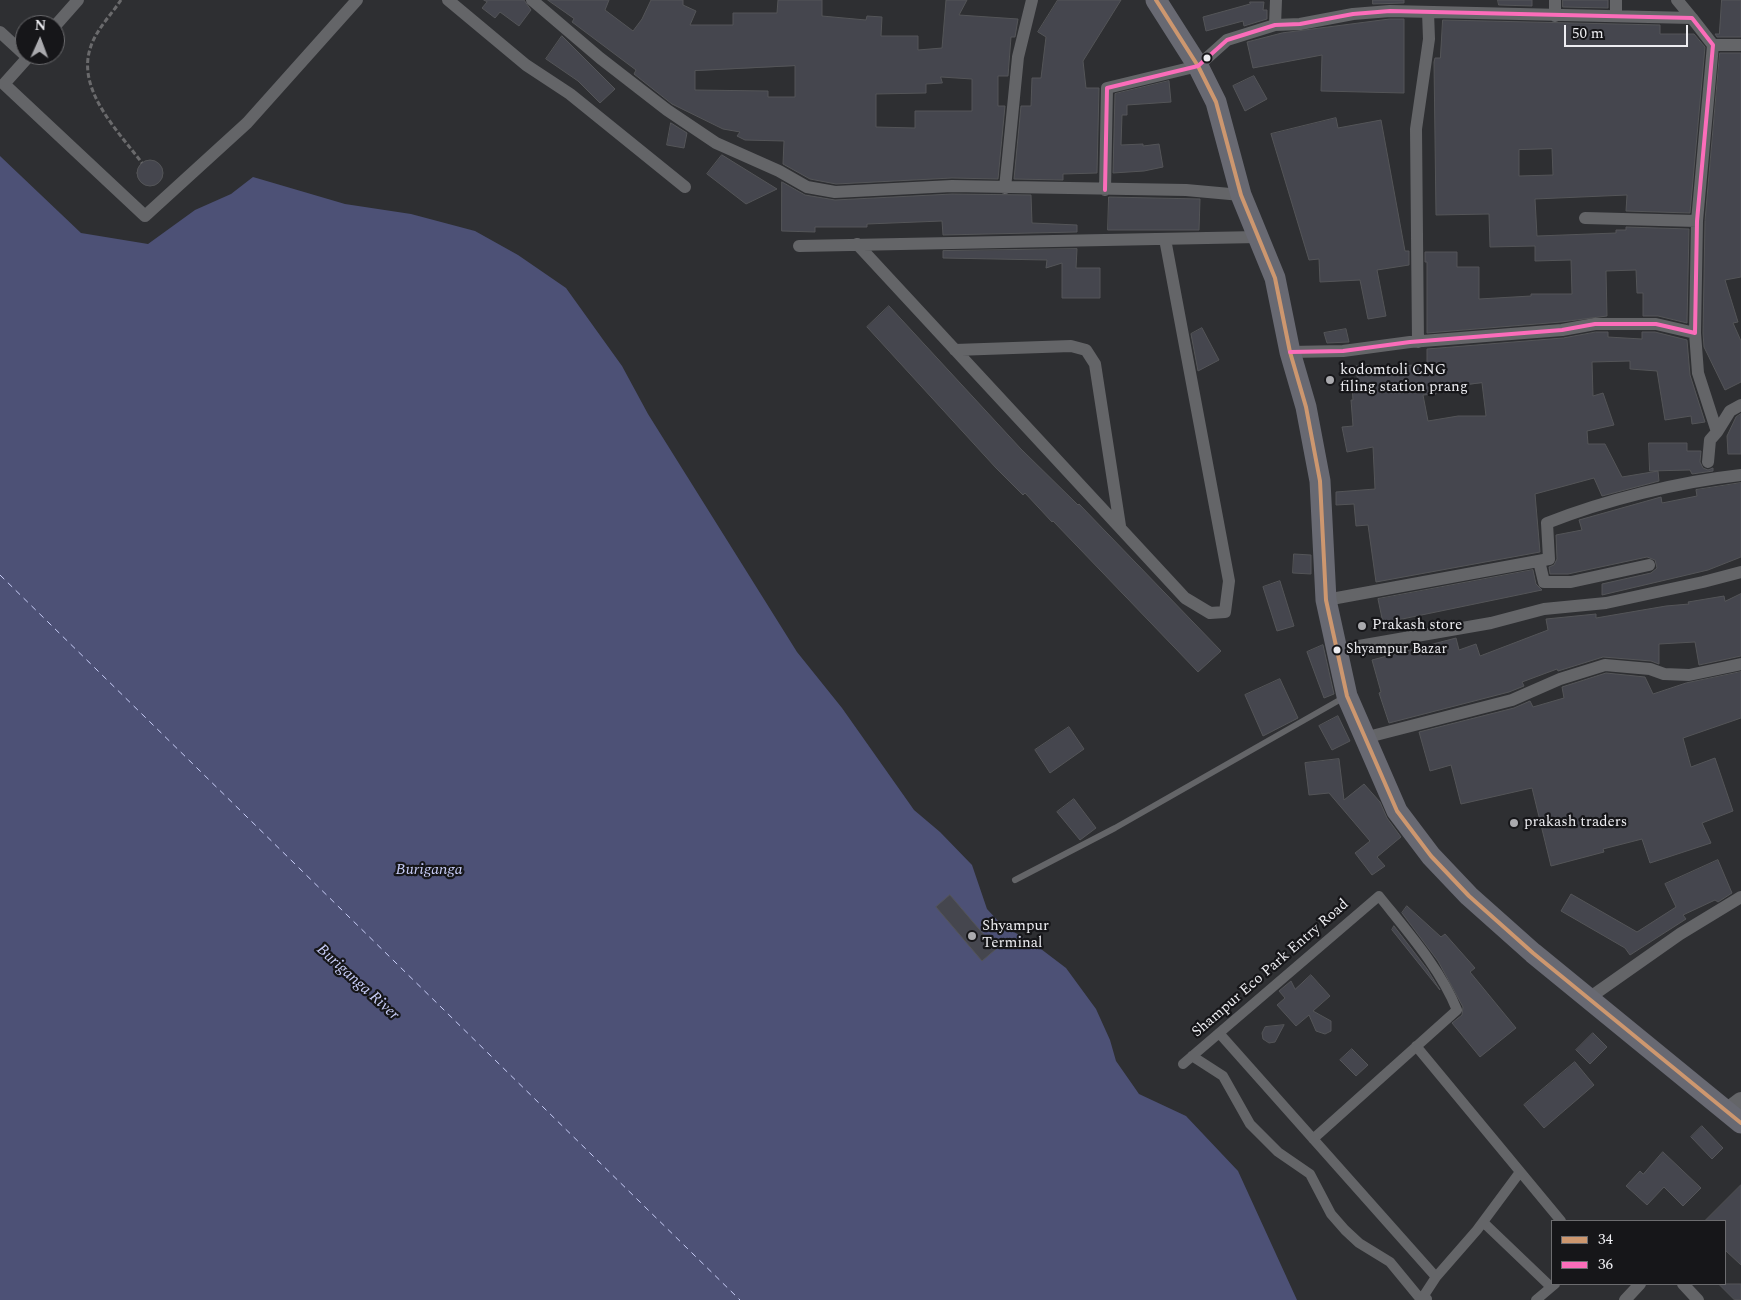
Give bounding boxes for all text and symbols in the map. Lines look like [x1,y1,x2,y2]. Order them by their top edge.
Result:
north arrow [15,15,65,65]
text: N [34,15,47,36]
scale bar [1566,15,1690,47]
text: 50 m [1572,22,1604,45]
unlabelled marker [1202,53,1212,63]
place label: kodomtoli CNG filing station prang [1340,362,1468,397]
marker: kodomtoli CNG filing station prang [1324,374,1336,386]
place label: Prakash store [1372,617,1462,635]
marker: Prakash store [1356,620,1368,632]
place label: Shyampur Bazar [1346,642,1447,658]
marker: Shyampur Bazar [1332,645,1342,655]
place label: prakash traders [1524,814,1627,832]
marker: prakash traders [1508,817,1520,829]
water label: Buriganga [395,861,463,881]
street label: Shampur Eco Park Entry Road [1189,896,1353,1042]
place label: Shyampur Terminal [982,918,1049,953]
marker: Shyampur Terminal [966,930,978,942]
water label: Buriganga River [312,941,402,1025]
legend [1551,1220,1726,1285]
text: 34 [1598,1228,1613,1251]
text: 36 [1598,1253,1613,1276]

